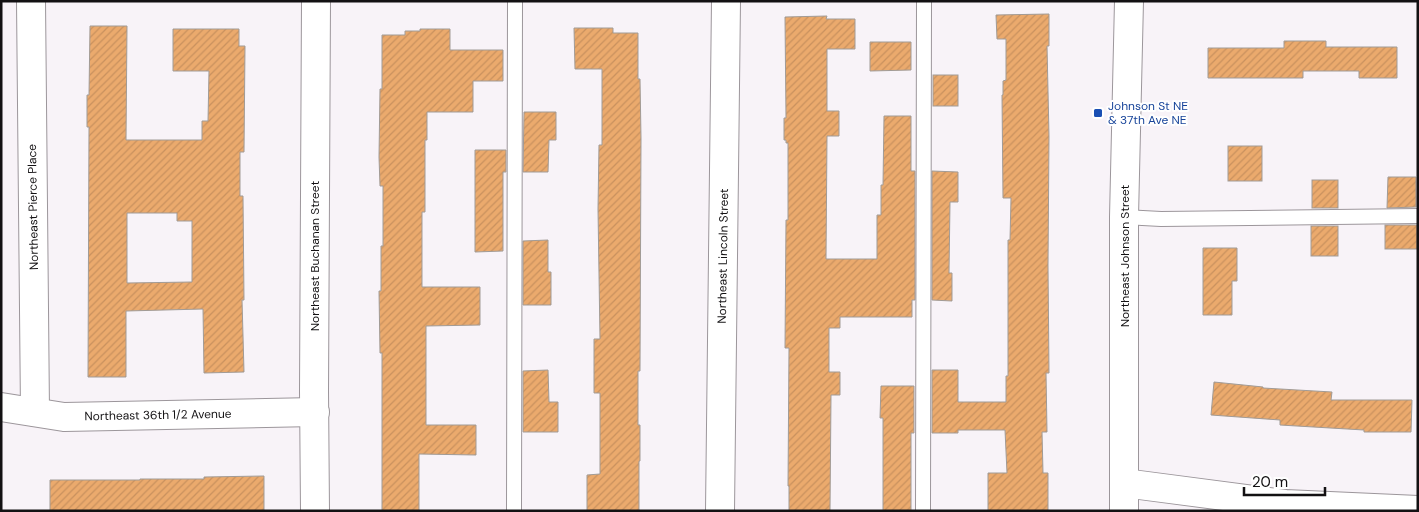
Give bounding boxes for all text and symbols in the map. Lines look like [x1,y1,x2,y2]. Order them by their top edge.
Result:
place label: Johnson St NE & 37th Ave NE [1108,98,1188,128]
marker: Johnson St NE & 37th Ave NE [1092,107,1104,119]
street label: Northeast Pierce Place [24,144,42,270]
street label: Northeast Buchanan Street [307,181,323,331]
street label: Northeast Johnson Street [1117,184,1133,327]
street label: Northeast Lincoln Street [714,188,732,324]
street label: Northeast 36th 1/2 Avenue [84,406,232,424]
scale bar [1244,464,1325,496]
text: 20 m [1252,472,1288,492]

